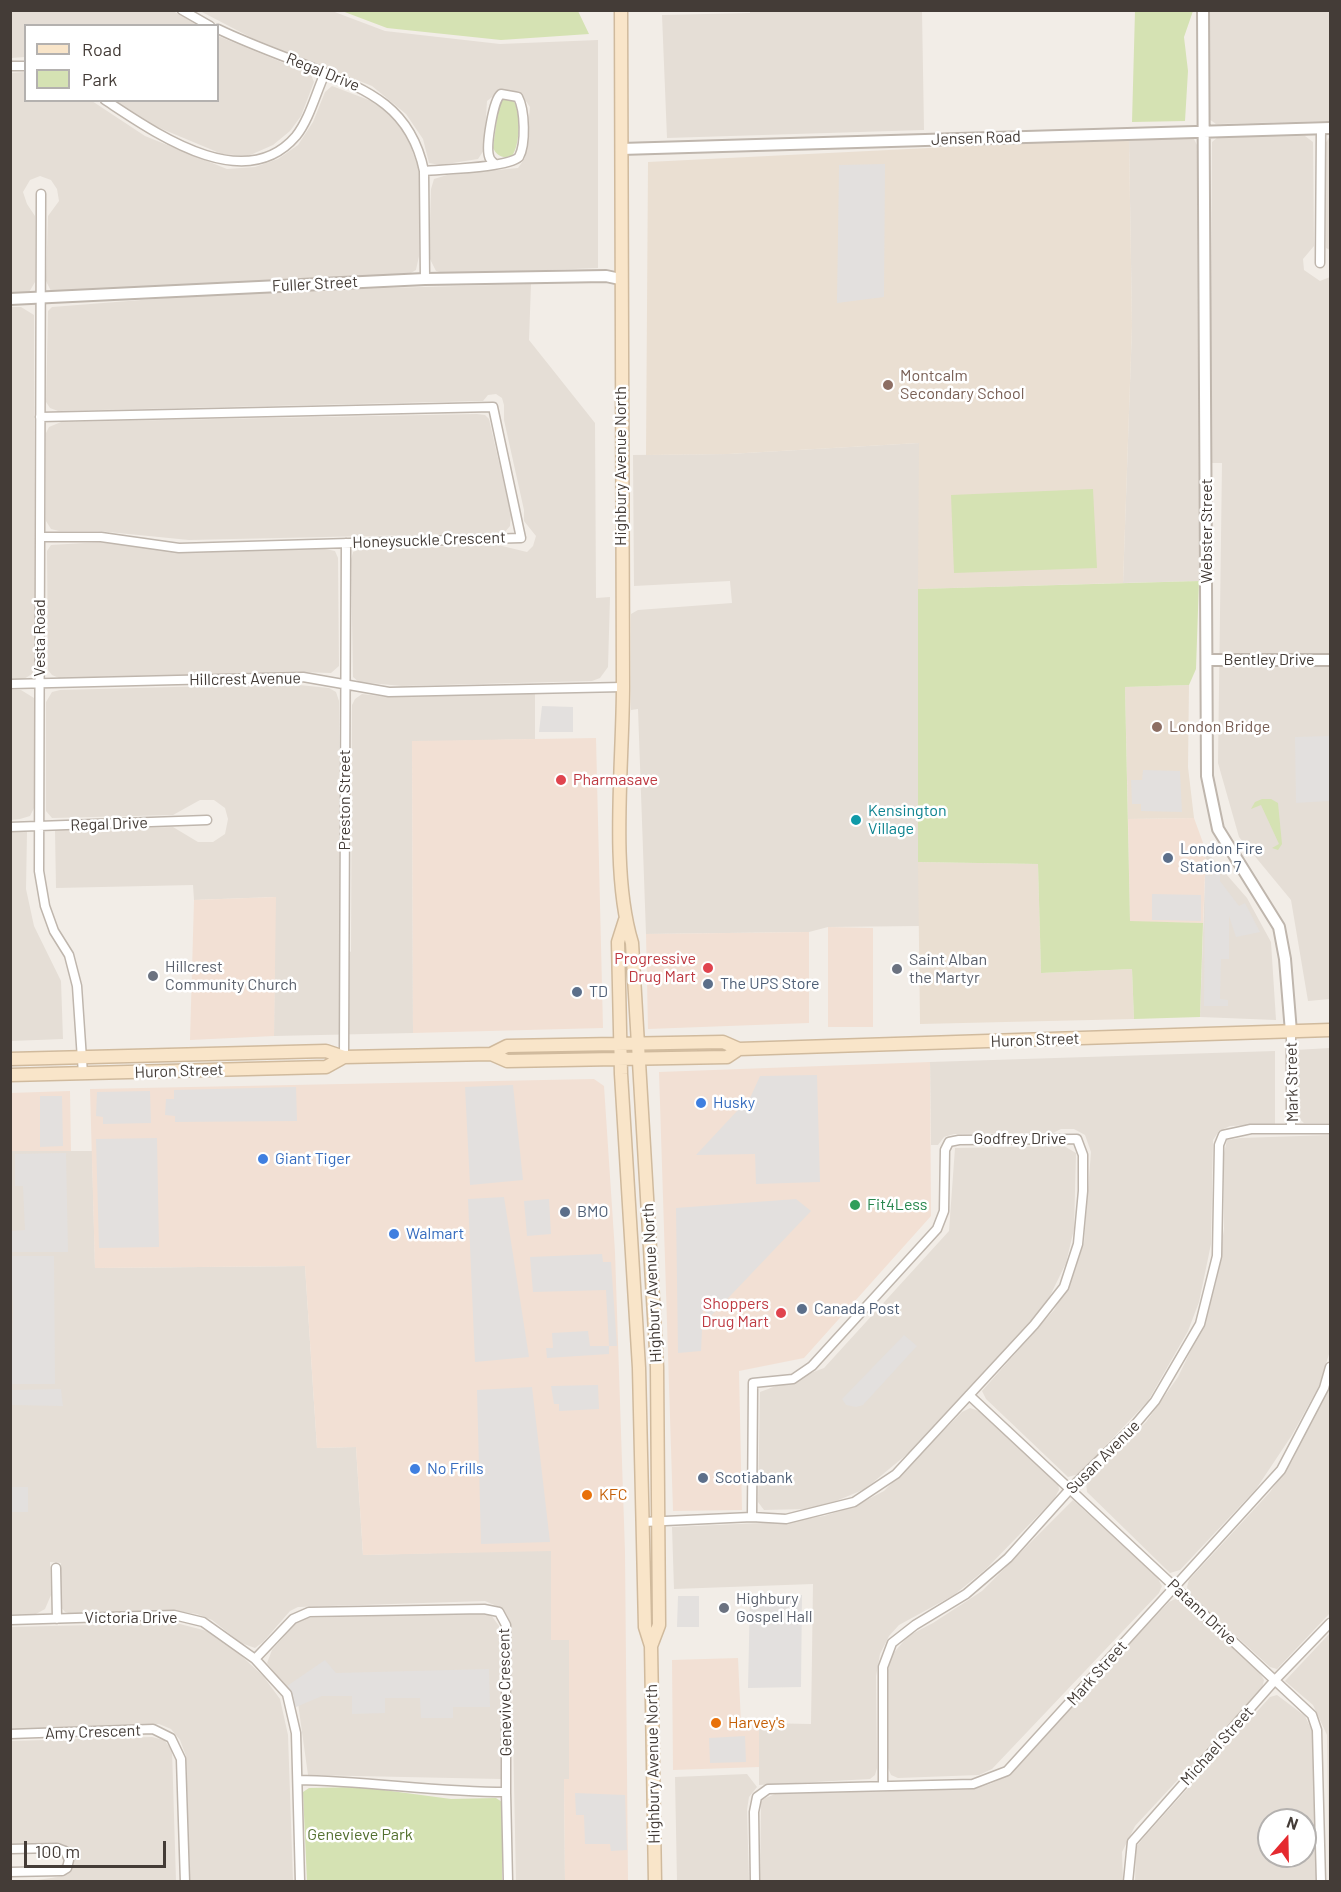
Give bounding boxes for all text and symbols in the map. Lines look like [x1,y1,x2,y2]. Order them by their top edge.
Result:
legend [24,24,219,102]
text: Road [82,38,122,60]
street label: Regal Drive [283,49,363,95]
text: Park [82,68,117,90]
street label: Jensen Road [931,127,1021,149]
street label: Fuller Street [272,272,358,296]
place label: Montcalm Secondary School [900,366,1024,404]
marker: Montcalm Secondary School [881,378,895,392]
street label: Highbury Avenue North [611,386,631,546]
street label: Webster Street [1197,478,1217,584]
street label: Honeysuckle Crescent [352,528,506,552]
street label: Vesta Road [30,599,50,677]
street label: Bentley Drive [1223,650,1315,670]
street label: Hillcrest Avenue [189,668,301,690]
place label: London Bridge [1169,717,1270,737]
marker: London Bridge [1150,720,1164,734]
street label: Preston Street [335,749,355,851]
place label: Pharmasave [573,770,658,790]
marker: Pharmasave [554,773,568,787]
place label: Kensington Village [868,801,947,839]
street label: Regal Drive [70,813,148,835]
marker: Kensington Village [849,813,863,827]
place label: London Fire Station 7 [1180,839,1263,877]
marker: London Fire Station 7 [1161,851,1175,865]
place label: Progressive Drug Mart [614,949,696,987]
place label: Saint Alban the Martyr [909,950,987,988]
place label: Hillcrest Community Church [165,957,297,995]
marker: Progressive Drug Mart [701,961,715,975]
marker: Saint Alban the Martyr [890,962,904,976]
marker: Hillcrest Community Church [146,969,160,983]
place label: The UPS Store [720,974,820,994]
marker: The UPS Store [701,977,715,991]
place label: TD [589,982,608,1002]
marker: TD [570,985,584,999]
street label: Huron Street [990,1029,1080,1051]
street label: Mark Street [1282,1042,1302,1122]
street label: Huron Street [134,1060,224,1082]
place label: Husky [713,1093,755,1113]
marker: Husky [694,1096,708,1110]
street label: Godfrey Drive [973,1129,1067,1149]
place label: Giant Tiger [275,1149,351,1169]
marker: Giant Tiger [256,1152,270,1166]
place label: Fit4Less [867,1195,927,1215]
marker: Fit4Less [848,1198,862,1212]
place label: BMO [577,1202,608,1222]
street label: Highbury Avenue North [638,1203,666,1363]
marker: BMO [558,1205,572,1219]
place label: Walmart [406,1224,464,1244]
marker: Walmart [387,1227,401,1241]
place label: Shoppers Drug Mart [701,1294,769,1332]
place label: Canada Post [814,1299,900,1319]
marker: Canada Post [795,1302,809,1316]
marker: Shoppers Drug Mart [774,1306,788,1320]
street label: Susan Avenue [1062,1416,1144,1498]
place label: No Frills [427,1459,484,1479]
marker: No Frills [408,1462,422,1476]
place label: Scotiabank [715,1468,793,1488]
marker: Scotiabank [696,1471,710,1485]
place label: KFC [599,1485,628,1505]
marker: KFC [580,1488,594,1502]
street label: Patann Drive [1163,1575,1241,1649]
place label: Highbury Gospel Hall [736,1589,812,1627]
marker: Highbury Gospel Hall [717,1601,731,1615]
street label: Victoria Drive [84,1608,178,1628]
street label: Genevive Crescent [494,1628,516,1756]
street label: Mark Street [1063,1637,1131,1709]
street label: Highbury Avenue North [642,1684,664,1844]
street label: Michael Street [1177,1703,1257,1789]
place label: Harvey's [728,1713,785,1733]
marker: Harvey's [709,1716,723,1730]
street label: Amy Crescent [45,1721,141,1743]
north arrow [1257,1808,1317,1868]
text: N [1284,1812,1301,1833]
park label: Genevieve Park [307,1825,413,1845]
scale bar [27,1829,170,1867]
text: 100 m [35,1840,80,1862]

